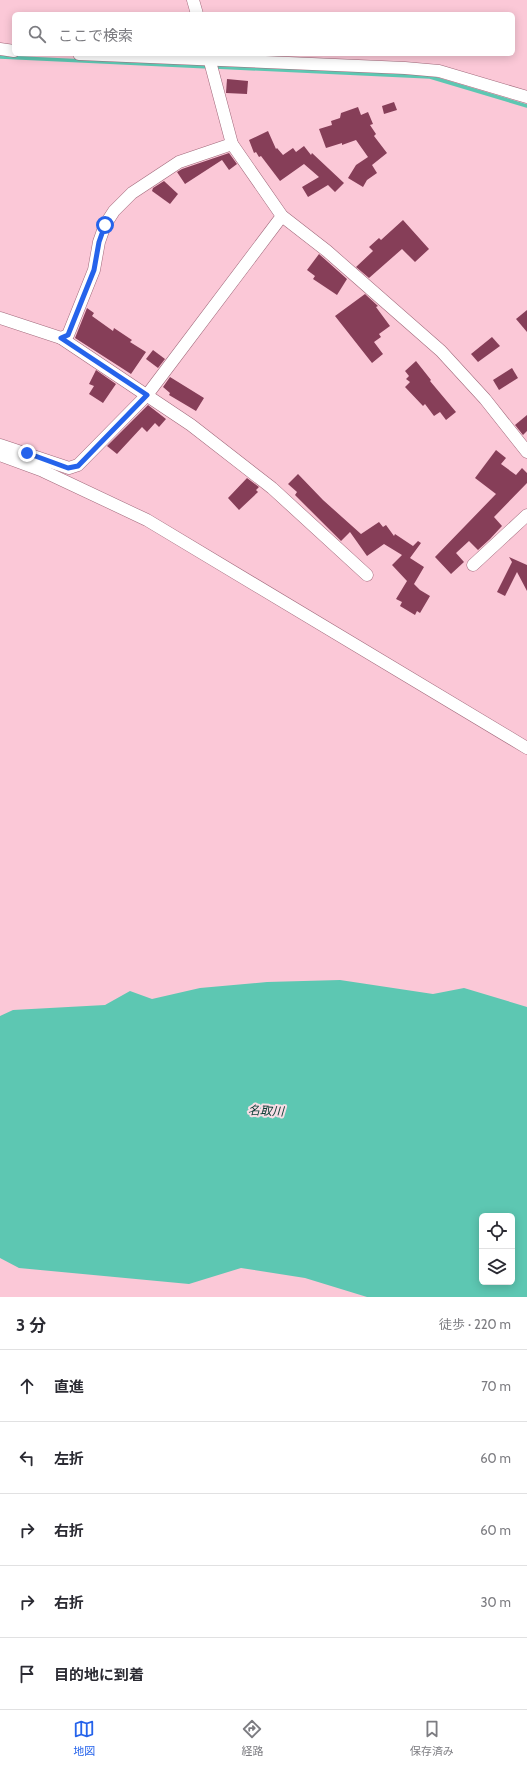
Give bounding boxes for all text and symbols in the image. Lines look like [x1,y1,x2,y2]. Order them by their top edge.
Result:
search box [12,12,515,56]
icon: search [26,23,48,45]
text: ここで検索 [58,27,133,45]
route start [96,216,114,234]
route end [18,444,36,462]
water label: 名取川 [248,1102,286,1119]
map controls [479,1213,515,1285]
button: locate [479,1213,515,1249]
button: layers [479,1249,515,1285]
text: 3 分 [16,1315,46,1335]
text: 徒歩 · 220 m [439,1316,511,1332]
icon: ahead [16,1375,38,1397]
text: 直進 [54,1378,84,1396]
text: 70 m [481,1378,511,1394]
icon: left [16,1447,38,1469]
text: 左折 [54,1450,84,1468]
text: 60 m [480,1450,511,1466]
icon: right [16,1519,38,1541]
text: 右折 [54,1522,84,1540]
text: 60 m [480,1522,511,1538]
icon: right [16,1591,38,1613]
text: 右折 [54,1594,84,1612]
text: 30 m [481,1594,511,1610]
icon: arrive [16,1663,38,1685]
text: 目的地に到着 [54,1666,144,1684]
tab: 地図 [73,1718,95,1758]
tab: 経路 [241,1718,263,1758]
tab: 保存済み [410,1718,454,1758]

